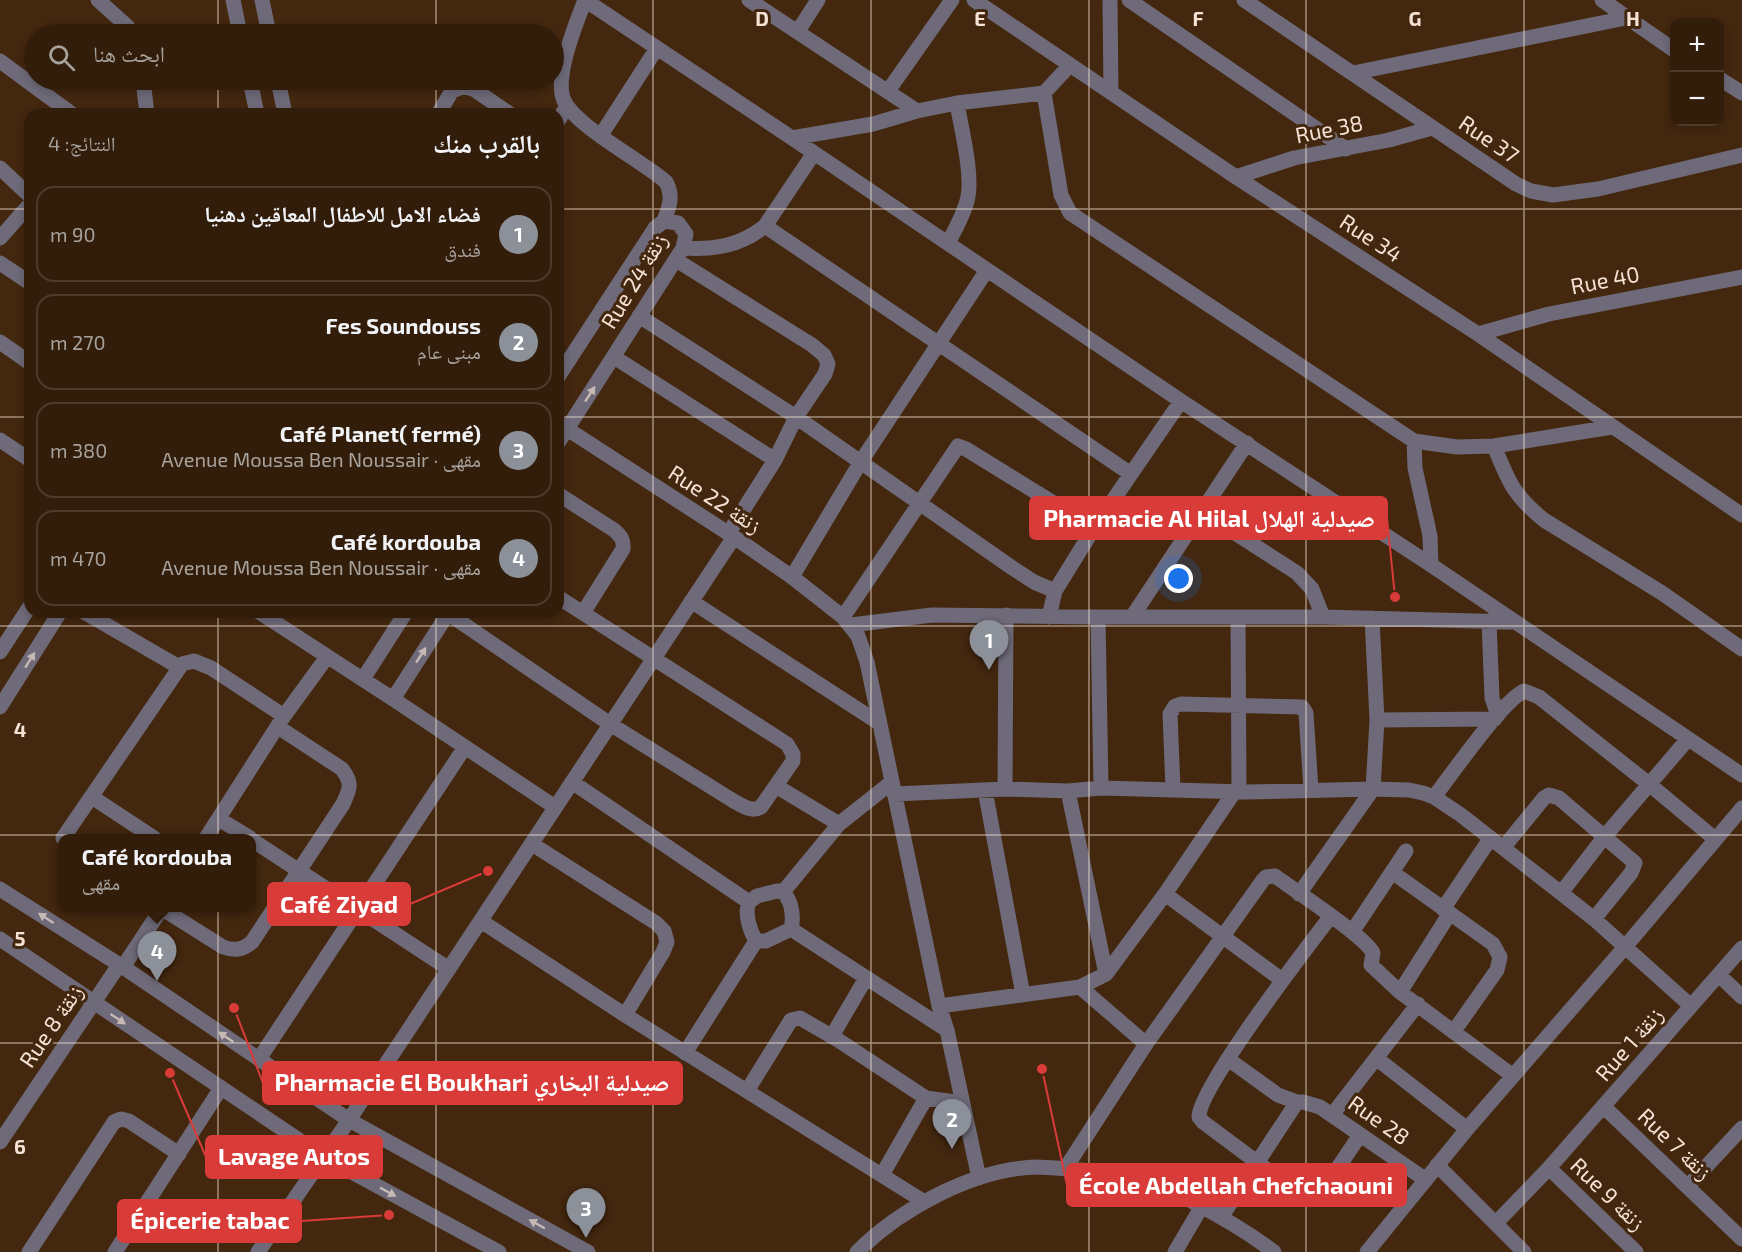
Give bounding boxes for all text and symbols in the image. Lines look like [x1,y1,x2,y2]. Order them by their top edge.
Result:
text: D [755,6,769,30]
text: E [974,6,986,30]
text: F [1192,6,1204,30]
text: G [1409,6,1421,30]
text: H [1626,6,1640,30]
map controls [1670,18,1724,126]
button: + [1670,18,1724,72]
search box [24,24,564,90]
text: ابحث هنا [93,40,165,66]
icon: search [45,41,78,74]
button: − [1670,72,1724,126]
street label: Rue 38 [1293,109,1365,147]
street label: Rue 37 [1455,109,1524,168]
text: بالقرب منك [433,127,540,158]
text: النتائج: 4 [48,131,115,155]
text: فضاء الامل للاطفال المعاقين دهنيا [204,200,481,226]
street label: Rue 34 [1336,208,1407,267]
text: 90 m [50,222,96,246]
text: 1 [514,222,523,246]
street label: Rue 24 زنقة [595,228,672,333]
text: فندق [444,237,481,261]
street label: Rue 40 [1568,260,1641,298]
text: Fes Soundouss [326,312,481,338]
text: 270 m [50,330,106,354]
text: 2 [513,330,524,354]
text: مبنى عام [417,339,481,363]
one-way arrow [584,386,595,402]
text: Café Planet( fermé) [280,420,481,446]
text: 380 m [50,438,107,462]
text: 3 [513,438,524,462]
text: مقهى · Avenue Moussa Ben Noussair [161,447,481,471]
street label: Rue 22 زنقة [664,459,767,538]
callout: Pharmacie Al Hilal صيدلية الهلال [1030,497,1387,539]
text: Pharmacie Al Hilal صيدلية الهلال [1043,503,1375,533]
text: Café kordouba [331,528,481,554]
text: 470 m [50,546,107,570]
text: 4 [512,546,525,570]
text: مقهى · Avenue Moussa Ben Noussair [161,555,481,579]
your location [1164,564,1193,593]
pin: 1 [970,620,1008,670]
one-way arrow [416,647,427,663]
one-way arrow [24,652,36,668]
text: 4 [14,717,27,741]
popup [58,834,256,912]
text: Café kordouba [82,843,232,869]
text: مقهى [82,870,120,894]
callout: Café Ziyad [268,883,410,925]
text: Café Ziyad [280,889,398,918]
one-way arrow [38,912,54,924]
text: 5 [14,926,26,950]
pin: 4 [138,932,176,981]
street label: Rue 8 زنقة [13,979,87,1072]
street label: Rue 1 زنقة [1589,1001,1667,1086]
one-way arrow [110,1013,126,1024]
one-way arrow [218,1031,234,1042]
callout: Pharmacie El Boukhari صيدلية البخاري [263,1062,682,1104]
text: Pharmacie El Boukhari صيدلية البخاري [275,1067,669,1102]
street label: Rue 28 [1344,1089,1415,1149]
pin: 2 [932,1100,972,1149]
street label: Rue 7 زنقة [1634,1102,1718,1185]
text: 6 [14,1134,26,1158]
callout: Lavage Autos [206,1136,382,1178]
text: Lavage Autos [218,1141,370,1170]
street label: Rue 9 زنقة [1566,1151,1651,1235]
callout: École Abdellah Chefchaouni [1067,1164,1406,1206]
text: École Abdellah Chefchaouni [1079,1170,1393,1199]
one-way arrow [380,1187,397,1197]
pin: 3 [566,1188,606,1238]
callout: Épicerie tabac [118,1200,301,1242]
text: Épicerie tabac [130,1205,290,1234]
one-way arrow [528,1219,545,1229]

